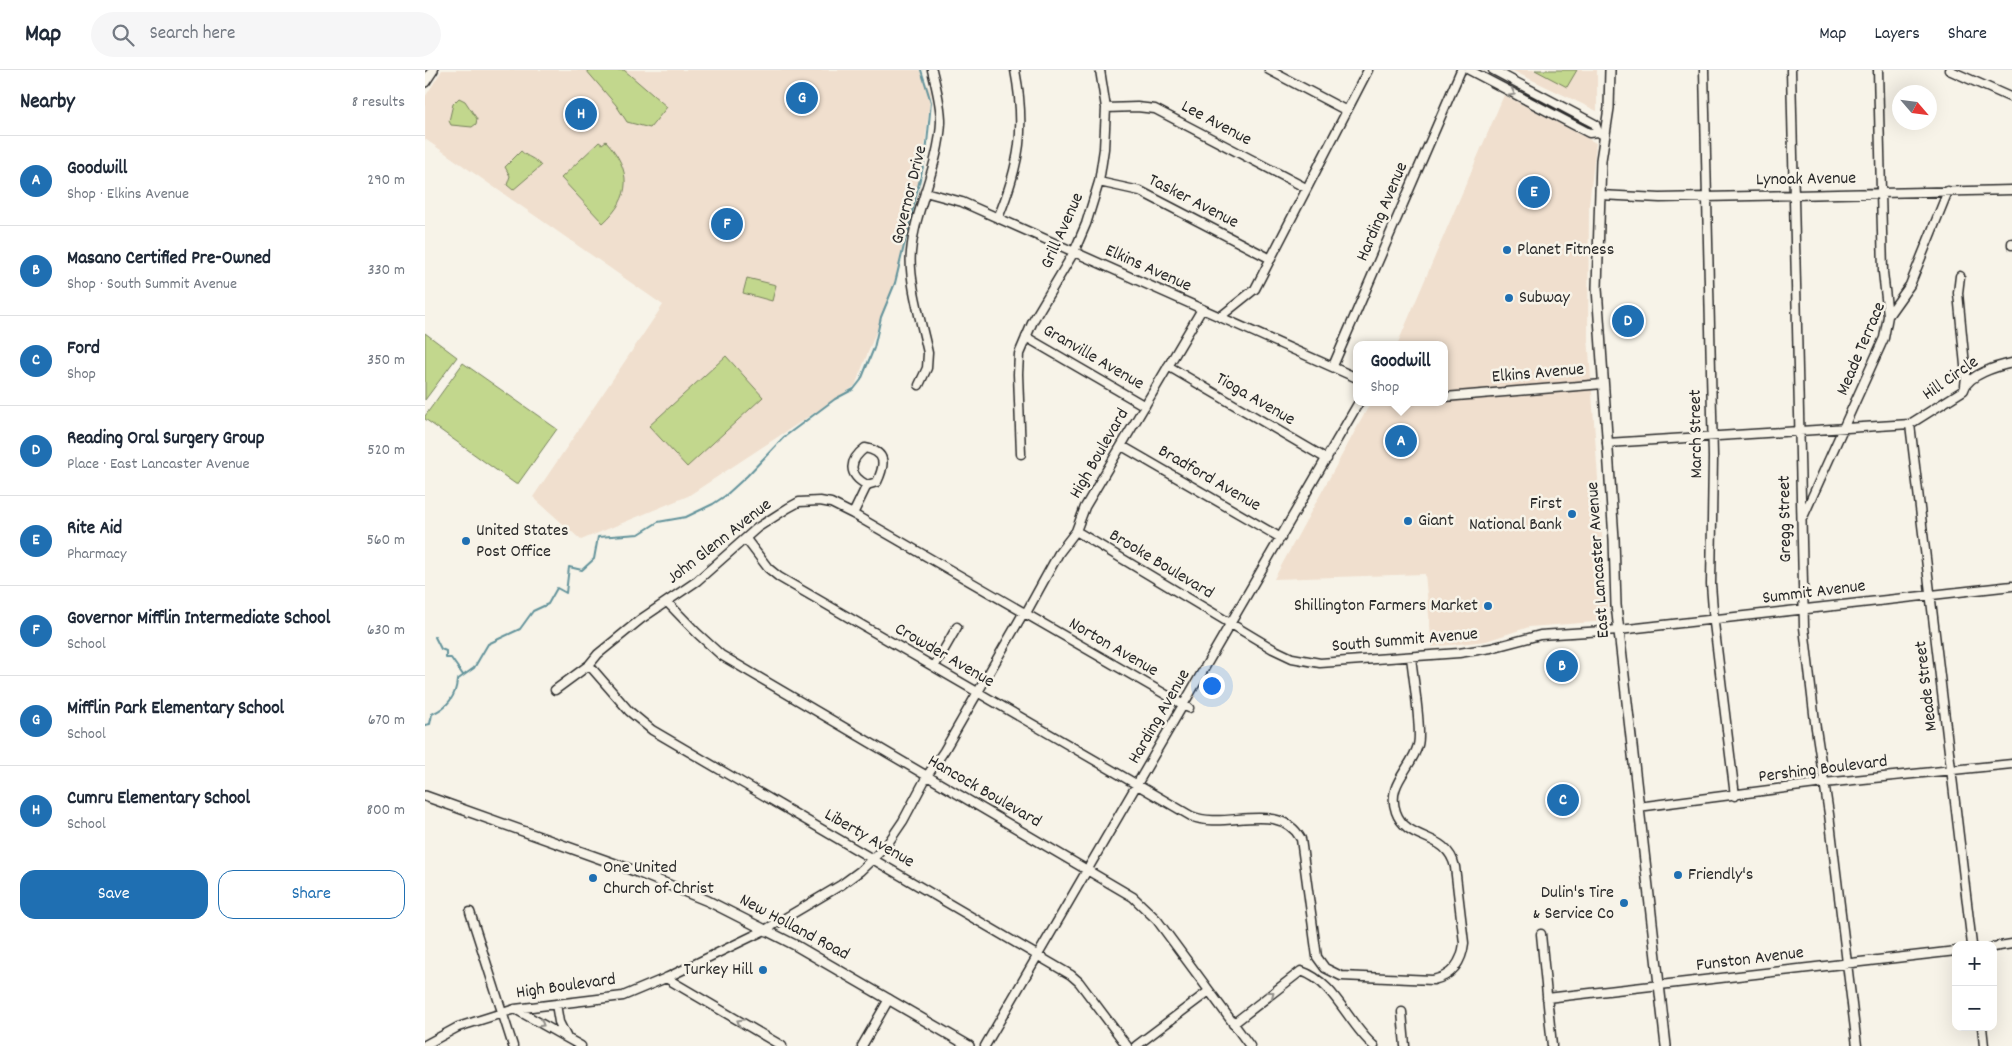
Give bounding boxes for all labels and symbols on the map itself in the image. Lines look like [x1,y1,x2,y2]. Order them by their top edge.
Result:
pin: G [786,79,818,117]
north arrow [1892,85,1937,130]
one-way arrow [1507,87,1516,97]
pin: H [565,95,597,133]
street label: Lee Avenue [1176,95,1256,153]
street label: Governor Drive [886,143,934,247]
street label: Harding Avenue [1351,158,1415,266]
street label: Lynoak Avenue [1756,167,1856,193]
street label: Tasker Avenue [1143,168,1243,236]
pin: E [1518,173,1550,211]
street label: Grill Avenue [1035,189,1091,273]
pin: F [711,205,743,243]
place label: Planet Fitness [1517,238,1614,263]
street label: Elkins Avenue [1101,239,1195,299]
marker: Planet Fitness [1501,244,1513,256]
place label: Subway [1519,286,1571,311]
marker: Subway [1503,292,1515,304]
street label: Meade Terrace [1831,298,1893,400]
pin: D [1612,302,1644,340]
street label: Granville Avenue [1038,319,1148,397]
street label: Hill Circle [1918,351,1984,407]
street label: Elkins Avenue [1491,358,1585,390]
street label: Tioga Avenue [1211,367,1300,433]
street label: March Street [1684,389,1710,479]
street label: High Boulevard [1064,404,1136,504]
pin: A [1385,422,1417,460]
street label: Bradford Avenue [1153,439,1265,519]
street label: Gregg Street [1773,475,1799,563]
street label: East Lancaster Avenue [1581,481,1617,639]
place label: First National Bank [1469,492,1562,538]
street label: John Glenn Avenue [662,493,778,591]
marker: First National Bank [1566,508,1578,520]
place label: Giant [1418,509,1454,534]
marker: Giant [1402,515,1414,527]
place label: United States Post Office [476,519,569,565]
street label: Brooke Boulevard [1104,524,1218,606]
marker: United States Post Office [460,535,472,547]
street label: Summit Avenue [1761,574,1867,612]
place label: Shillington Farmers Market [1294,594,1478,619]
marker: Shillington Farmers Market [1482,600,1494,612]
street label: Norton Avenue [1063,612,1163,684]
street label: Crowder Avenue [889,617,999,695]
street label: South Summit Avenue [1331,622,1479,660]
street label: Meade Street [1909,639,1945,733]
pin: B [1546,647,1578,685]
street label: Harding Avenue [1123,665,1197,769]
your location [1199,673,1225,699]
street label: Hancock Boulevard [923,749,1045,835]
street label: Pershing Boulevard [1757,750,1889,790]
pin: C [1547,781,1579,819]
street label: Liberty Avenue [819,803,919,875]
place label: One United Church of Christ [603,856,714,902]
place label: Friendly's [1688,863,1753,888]
marker: Friendly's [1672,869,1684,881]
marker: One United Church of Christ [587,872,599,884]
place label: Dulin's Tire & Service Co [1532,881,1614,927]
street label: New Holland Road [735,888,853,968]
marker: Dulin's Tire & Service Co [1618,897,1630,909]
street label: Funston Avenue [1695,941,1805,979]
place label: Turkey Hill [684,958,754,983]
marker: Turkey Hill [757,964,769,976]
street label: High Boulevard [515,968,617,1006]
one-way arrow [1266,991,1275,1000]
one-way arrow [536,1017,545,1027]
one-way arrow [737,1018,746,1028]

